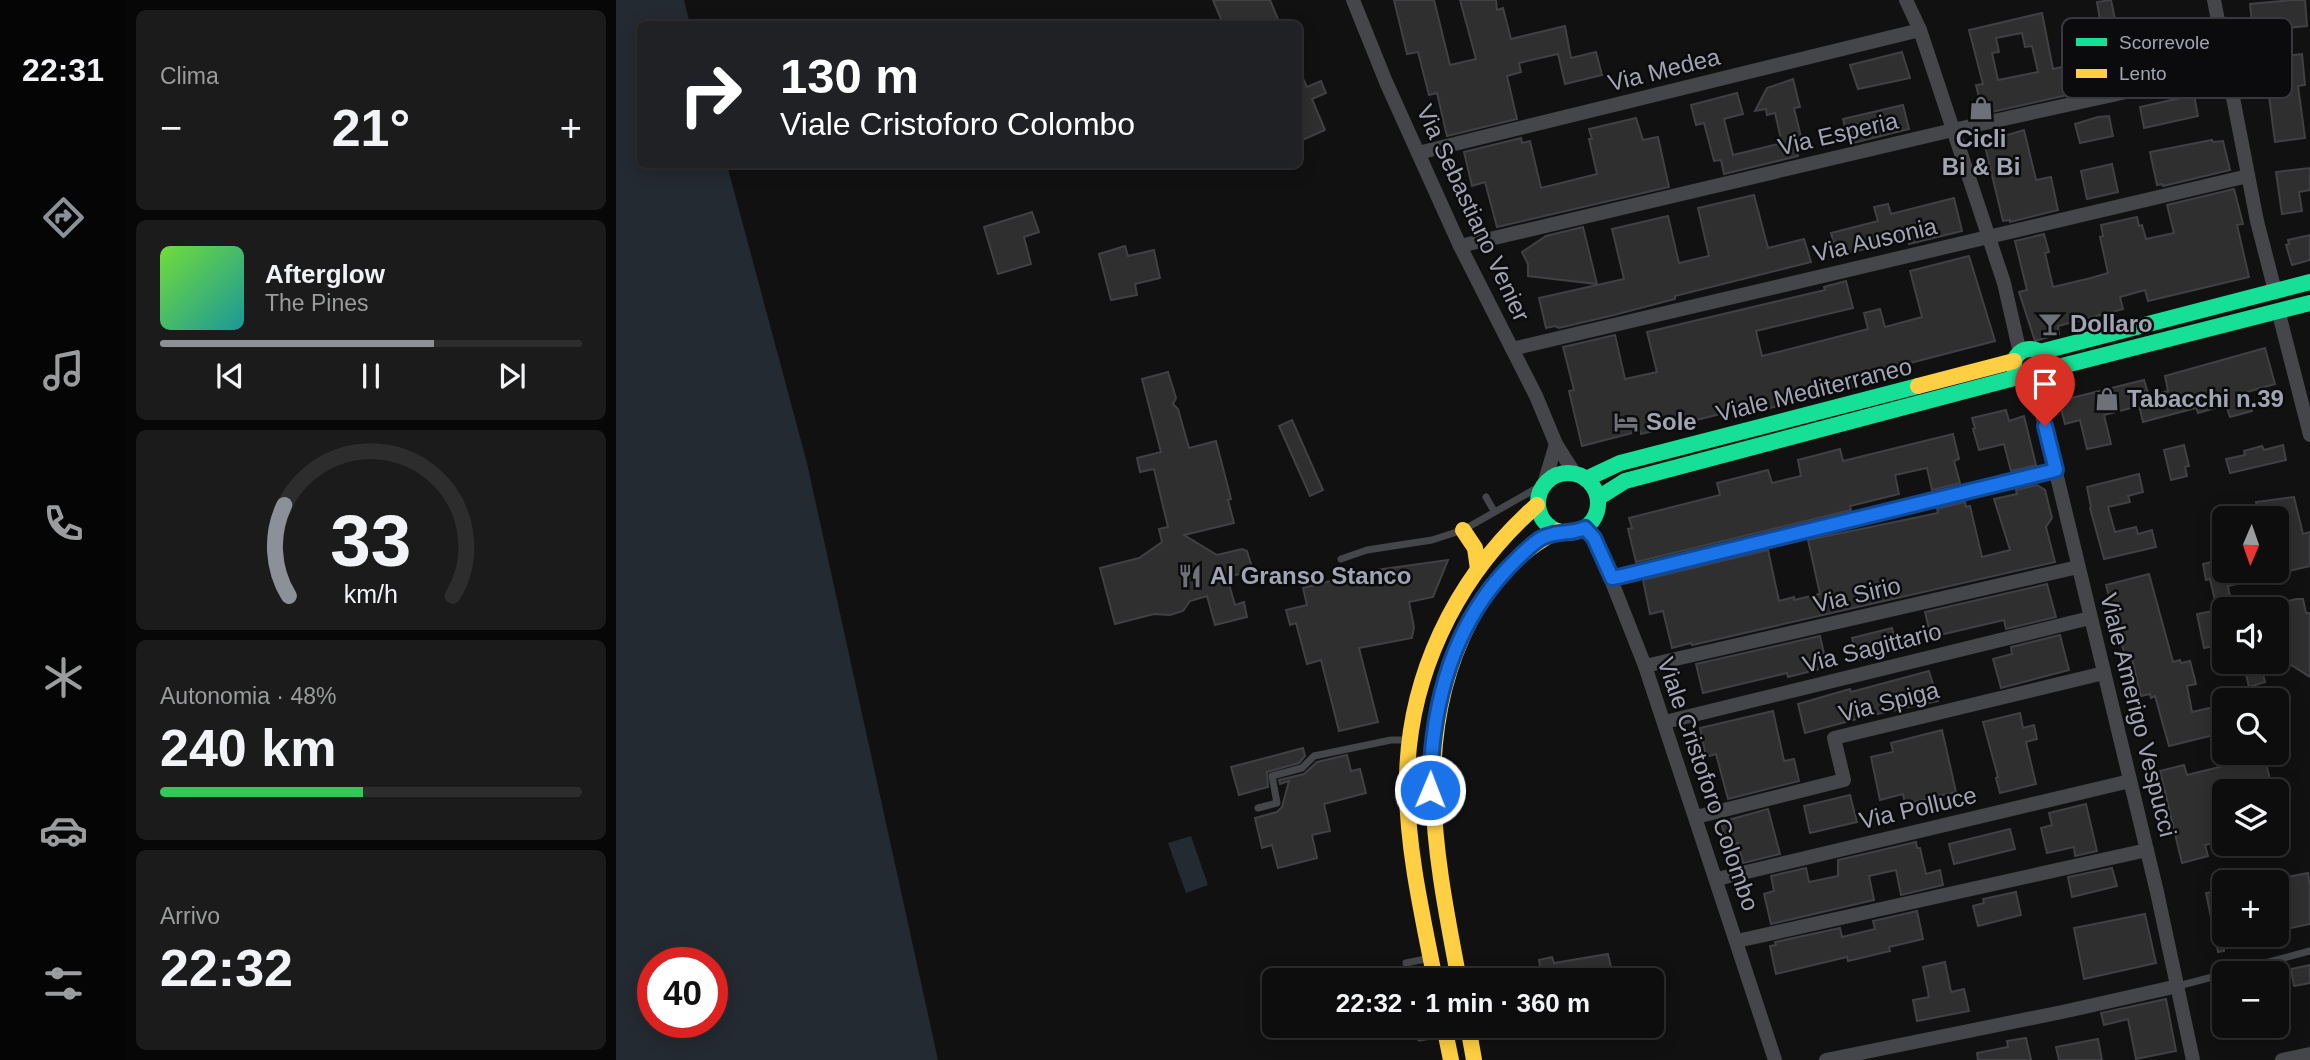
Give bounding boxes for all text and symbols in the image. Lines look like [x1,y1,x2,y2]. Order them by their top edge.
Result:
legend [2062,18,2292,98]
text: Scorrevole [2119,32,2210,53]
street label: Via Medea [1605,42,1723,96]
icon: right [665,49,756,140]
text: 130 m [780,49,919,103]
text: 22:31 [22,52,104,88]
text: Clima [160,63,219,89]
text: Lento [2119,63,2167,84]
shop icon: Cicli Bi & Bi [1967,94,1995,122]
text: 21° [332,99,410,157]
street label: Via Sebastiano Venier [1411,100,1536,325]
text: Viale Cristoforo Colombo [780,106,1135,142]
street label: Via Esperia [1775,106,1901,160]
text: − [160,107,182,149]
text: + [560,107,582,149]
place label: Cicli Bi & Bi [1942,125,2020,180]
icon: directions [39,193,88,242]
street label: Via Ausonia [1810,212,1940,267]
text: Afterglow [265,259,385,289]
text: The Pines [265,290,369,316]
bar icon: Dollaro [2036,310,2064,338]
place label: Dollaro [2070,310,2153,337]
icon: music [39,346,88,395]
street label: Viale Mediterraneo [1713,352,1915,427]
pin [2015,354,2075,426]
icon: previous [211,357,249,395]
icon: pause [352,357,390,395]
icon: next [493,357,531,395]
icon: arrive [2026,365,2064,403]
shop icon: Tabacchi n.39 [2093,385,2121,413]
place label: Tabacchi n.39 [2127,385,2284,412]
hotel icon: Sole [1612,408,1640,436]
place label: Sole [1646,408,1697,435]
icon: phone [39,499,88,548]
text: 33 [331,500,411,581]
north arrow [2212,506,2289,583]
map controls [2212,506,2289,1038]
restaurant icon: Al Granso Stanco [1176,562,1204,590]
place label: Al Granso Stanco [1210,562,1411,589]
street label: Via Sirio [1811,571,1903,618]
text: km/h [344,580,398,608]
street label: Viale Amerigo Vespucci [2095,590,2182,840]
button: sound [2212,597,2289,674]
street label: Via Sagittario [1800,617,1944,678]
icon: climate [39,653,88,702]
street label: Viale Cristoforo Colombo [1652,654,1765,914]
street label: Via Spiga [1836,676,1942,727]
text: Autonomia · 48% [160,683,336,709]
button: search [2212,688,2289,765]
text: 240 km [160,719,336,777]
position arrow [1393,753,1467,827]
button: layers [2212,779,2289,856]
street label: Via Polluce [1857,781,1979,834]
icon: car [39,806,88,855]
button: + [2212,870,2289,947]
text: Arrivo [160,903,220,929]
text: 22:32 [160,939,293,997]
speed limit sign: 40 [637,947,728,1038]
icon: filters [39,959,88,1008]
button: − [2212,961,2289,1038]
text: 22:32 · 1 min · 360 m [1336,988,1590,1018]

